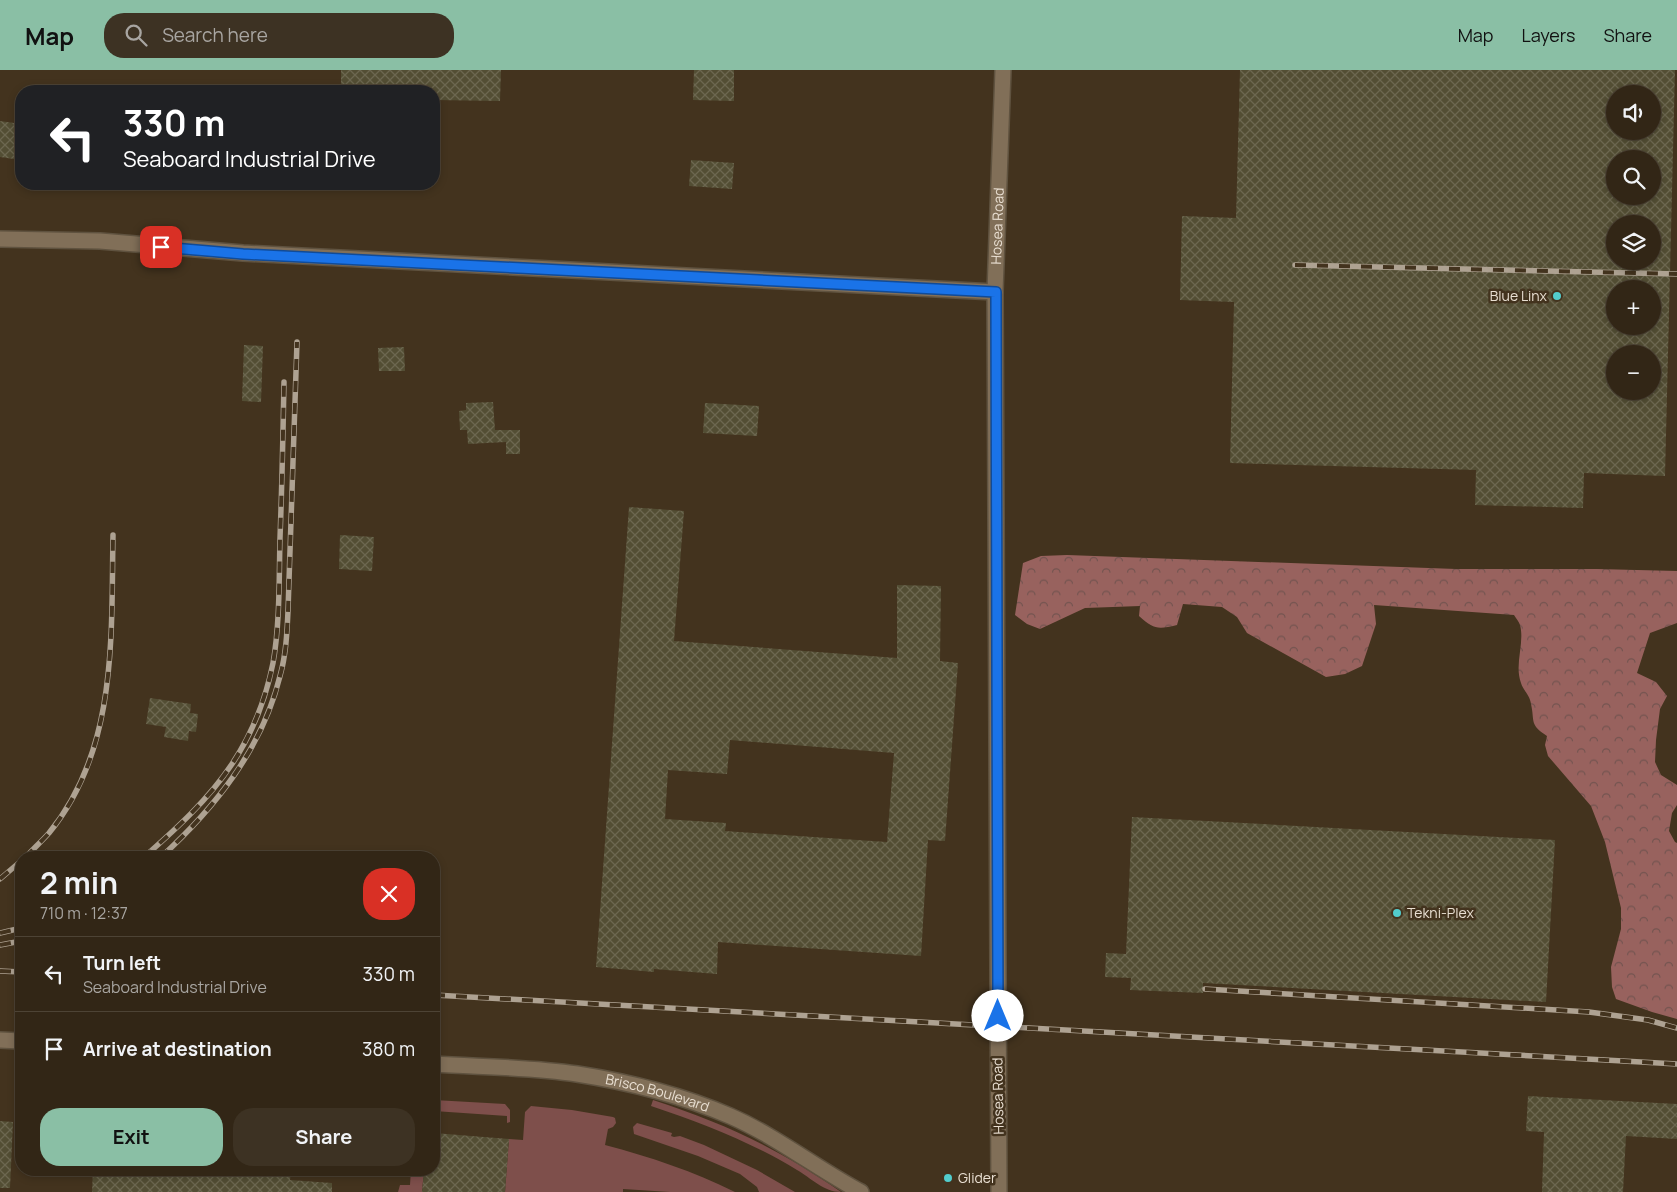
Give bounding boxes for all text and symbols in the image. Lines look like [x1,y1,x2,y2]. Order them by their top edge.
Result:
search box [104,13,454,58]
text: Map [25,19,74,52]
icon: search [122,21,150,49]
text: Search here [162,22,268,48]
text: Map [1458,23,1493,47]
text: Layers [1521,23,1575,47]
text: Share [1603,23,1652,47]
map controls [1606,85,1661,400]
button: sound [1606,85,1661,140]
text: 330 m [123,99,225,147]
icon: left [40,105,105,170]
text: Seaboard Industrial Drive [123,144,376,174]
button: search [1606,150,1661,205]
street label: Hosea Road [986,187,1008,265]
button: layers [1606,215,1661,270]
pin [140,226,182,268]
icon: arrive [147,233,175,261]
button: + [1606,280,1661,335]
place label: Blue Linx [1490,286,1548,305]
marker: Blue Linx [1551,290,1563,302]
button: − [1606,345,1661,400]
text: 2 min [40,862,118,903]
button: close [363,868,415,920]
text: 710 m · 12:37 [40,902,128,924]
place label: Tekni-Plex [1407,903,1474,922]
marker: Tekni-Plex [1391,907,1403,919]
text: Turn left [83,950,161,976]
icon: left [40,960,68,988]
text: 330 m [362,961,415,987]
text: Seaboard Industrial Drive [83,976,267,998]
position arrow [971,989,1023,1041]
icon: arrive [40,1035,68,1063]
text: Arrive at destination [83,1036,272,1062]
text: 380 m [362,1036,415,1062]
street label: Hosea Road [987,1057,1008,1135]
street label: Brisco Boulevard [604,1069,712,1116]
button: Exit [40,1108,223,1166]
button: Share [233,1108,415,1166]
place label: Glider [958,1168,996,1187]
marker: Glider [942,1172,954,1184]

